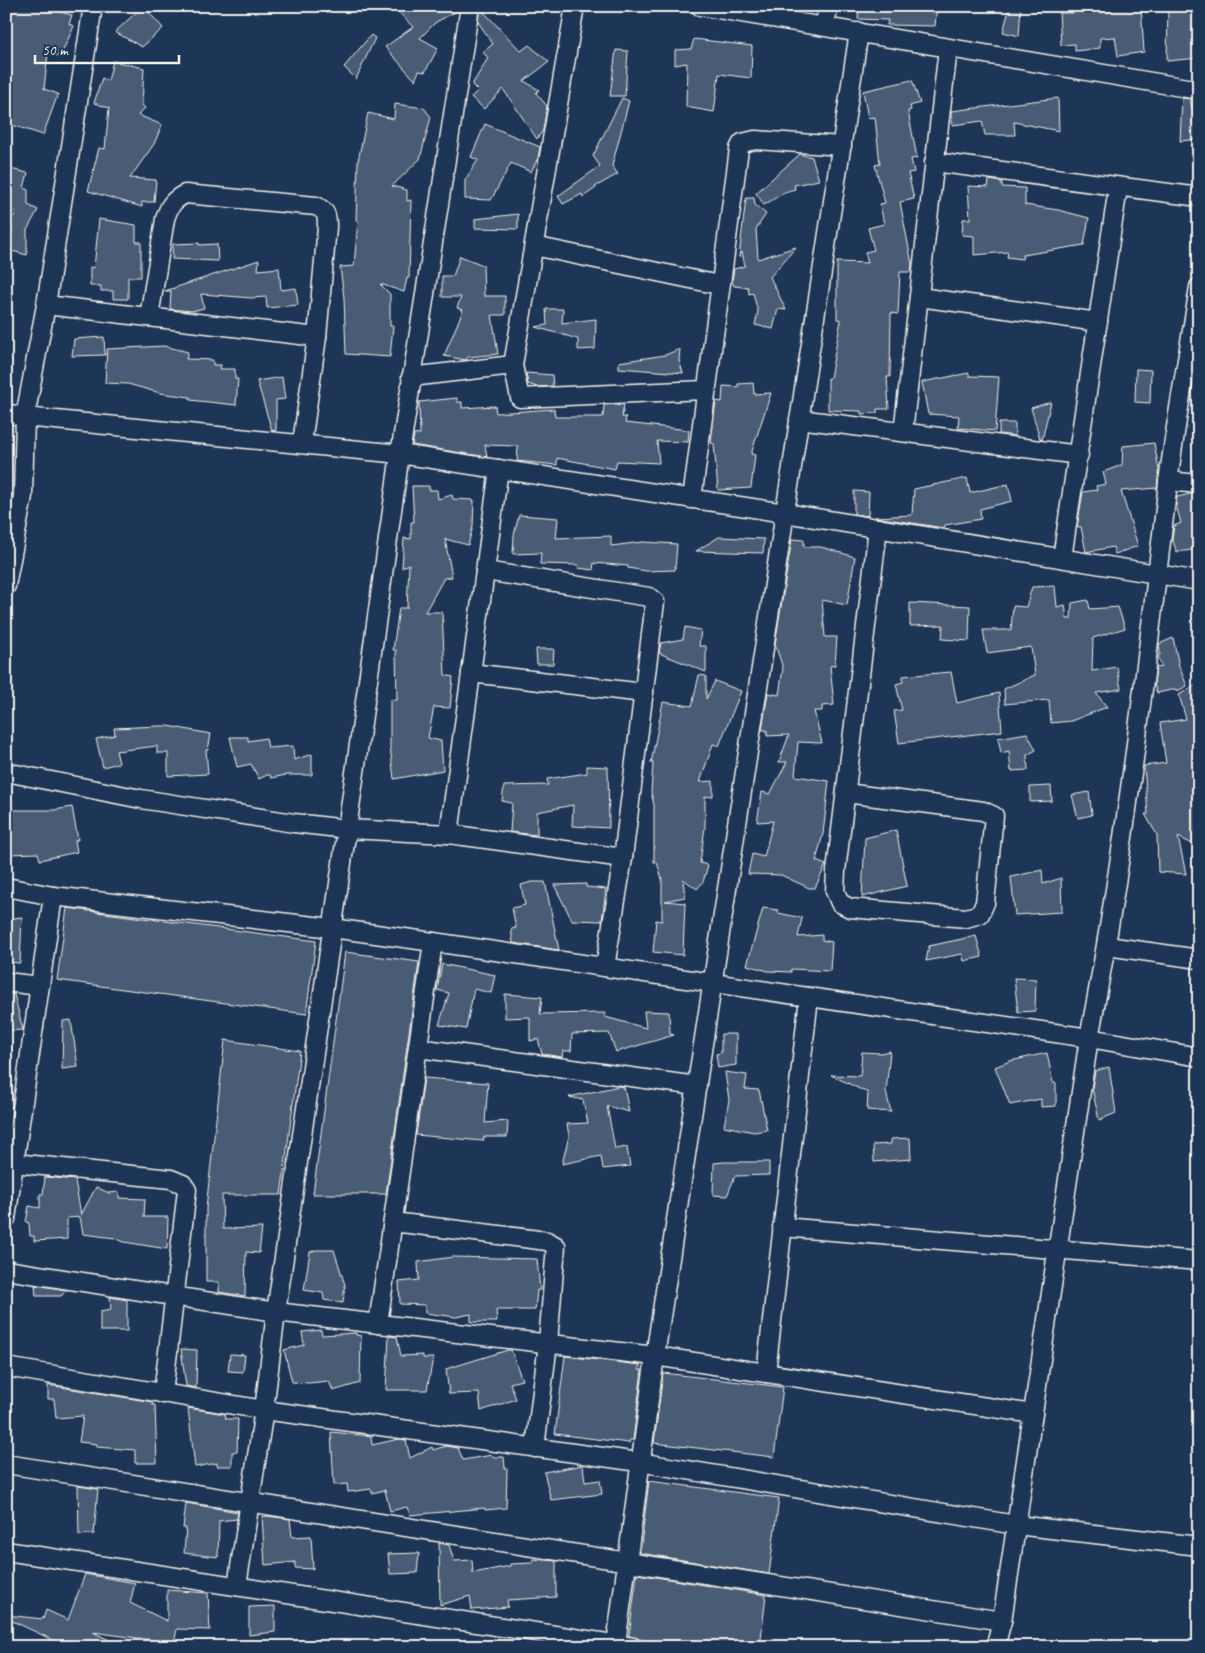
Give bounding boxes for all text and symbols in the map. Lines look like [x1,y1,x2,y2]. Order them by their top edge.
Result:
scale bar [35,32,179,64]
text: 50 m [42,41,69,60]

